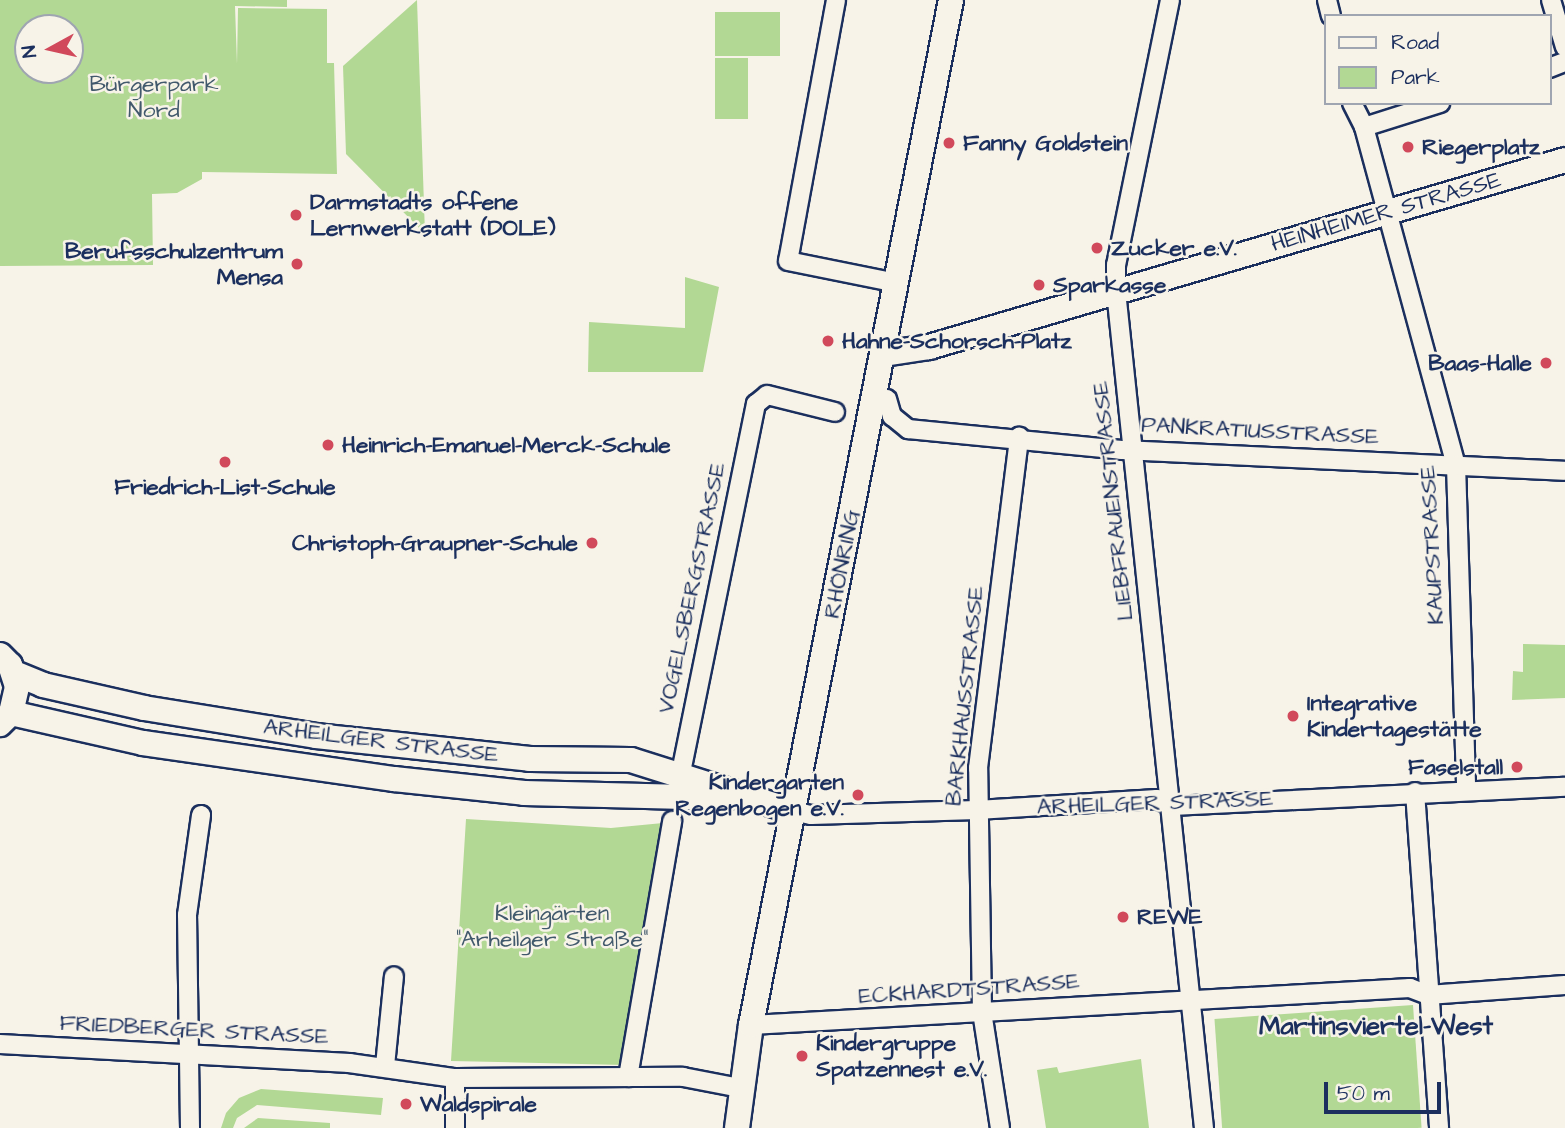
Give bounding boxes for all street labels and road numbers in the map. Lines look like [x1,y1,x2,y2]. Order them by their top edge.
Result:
street label: HEINHEIMER STRASSE [1268,166,1504,258]
street label: LIEBFRAUENSTRASSE [1087,380,1139,622]
street label: PANKRATIUSSTRASSE [1141,411,1379,451]
street label: VOGELSBERGSTRASSE [652,460,732,716]
street label: KAUPSTRASSE [1414,465,1450,625]
street label: RHÖNRING [818,507,866,621]
street label: BARKHAUSSTRASSE [940,585,990,807]
street label: ARHEILGER STRASSE [262,713,500,769]
street label: ARHEILGER STRASSE [1036,785,1274,821]
street label: ECKHARDTSTRASSE [858,968,1080,1010]
street label: FRIEDBERGER STRASSE [59,1009,329,1051]

